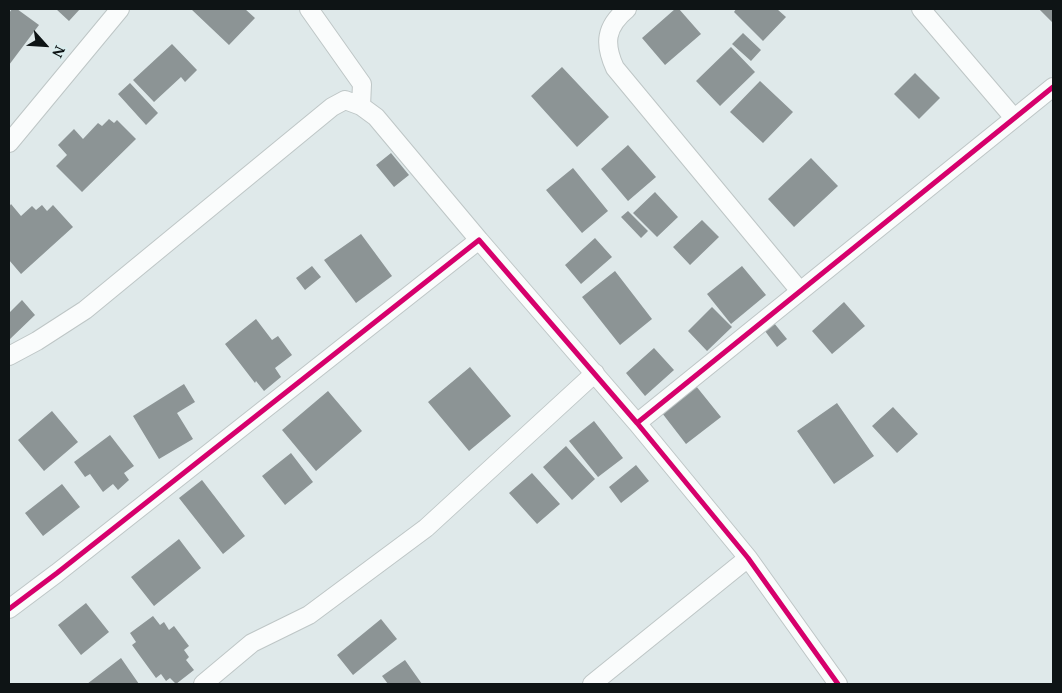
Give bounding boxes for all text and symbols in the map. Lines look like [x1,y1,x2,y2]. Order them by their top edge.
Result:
north arrow [20,20,70,70]
text: N [48,43,70,61]

